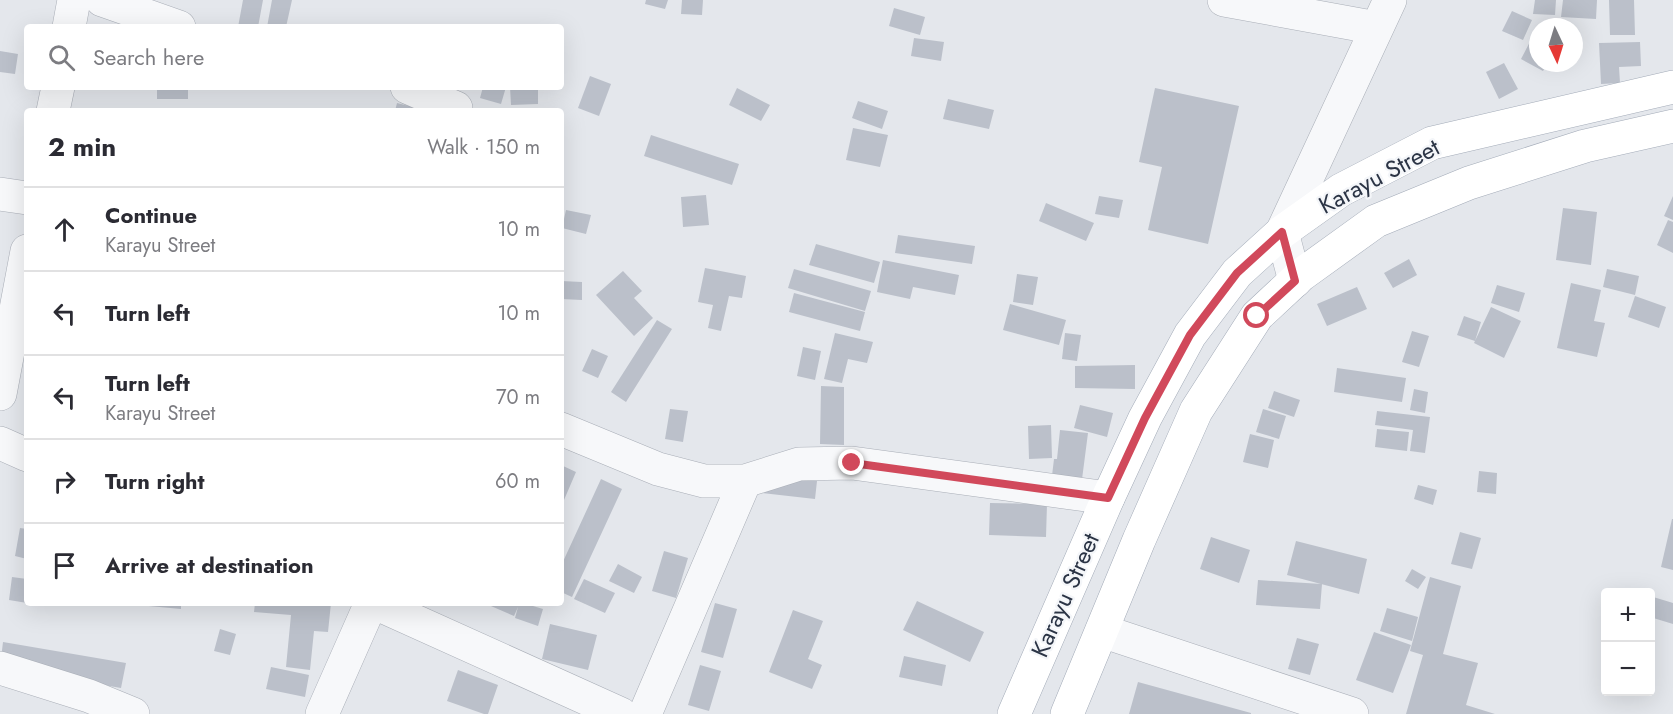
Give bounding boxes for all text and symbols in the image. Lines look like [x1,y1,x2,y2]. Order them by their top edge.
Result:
north arrow [1529,18,1583,72]
search box [24,24,564,90]
icon: search [45,41,78,74]
text: Search here [93,41,204,73]
text: 2 min [48,128,116,166]
street label: Karayu Street [1312,129,1446,223]
text: Walk · 150 m [427,133,540,162]
text: Continue [105,199,197,231]
icon: ahead [48,213,81,246]
text: 10 m [497,215,540,244]
text: Karayu Street [105,231,215,260]
icon: left [48,297,81,330]
text: Turn left [105,297,190,329]
text: 10 m [497,299,540,328]
route start [1243,302,1269,328]
text: Turn left [105,367,190,399]
icon: left [48,381,81,414]
text: 70 m [496,383,540,412]
text: Karayu Street [105,399,215,428]
route end [838,449,864,475]
icon: right [48,465,81,498]
text: Turn right [105,465,205,497]
text: 60 m [495,467,540,496]
street label: Karayu Street [1022,527,1108,663]
icon: arrive [48,549,81,582]
text: Arrive at destination [105,549,314,581]
map controls [1601,588,1655,696]
button: + [1601,588,1655,642]
button: − [1601,642,1655,696]

